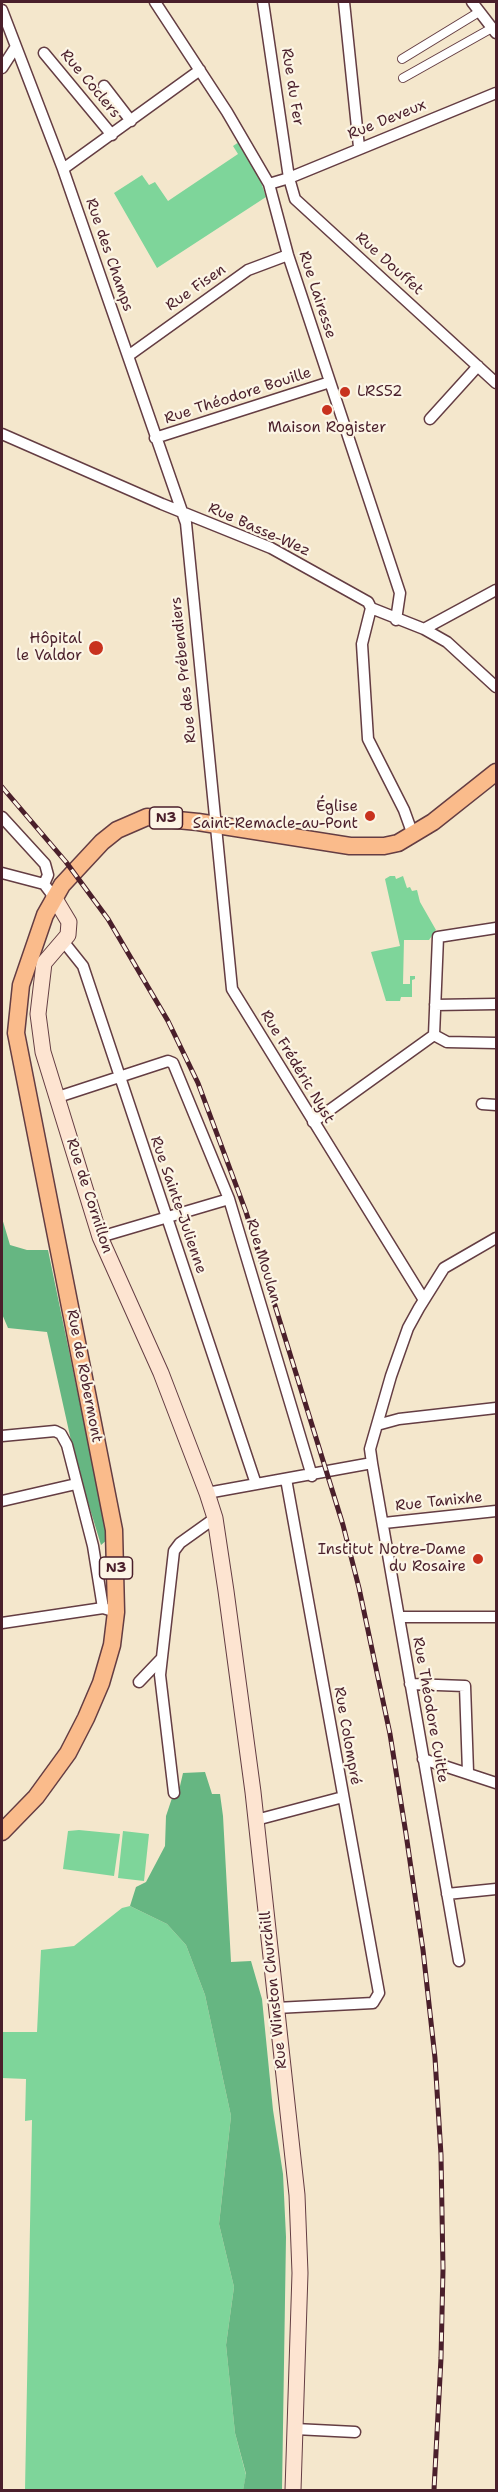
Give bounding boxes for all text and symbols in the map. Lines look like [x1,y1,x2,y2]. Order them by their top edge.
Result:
street label: Rue Coclers [56,46,124,122]
street label: Rue du Fer [277,47,307,127]
street label: Rue Deveux [345,96,429,144]
street label: Rue des Champs [81,196,137,314]
street label: Rue Douffet [351,229,427,299]
street label: Rue Lairesse [294,249,340,341]
street label: Rue Fisen [163,261,229,315]
street label: Rue Théodore Bouille [162,364,314,428]
place label: LRS52 [357,383,403,401]
marker: LRS52 [338,385,352,399]
marker: Maison Rogister [320,403,334,417]
place label: Maison Rogister [268,419,386,437]
street label: Rue Basse-Wez [205,499,313,561]
street label: Rue des Prébendiers [167,596,201,744]
place label: Hôpital le Valdor [16,630,82,665]
marker: Hôpital le Valdor [87,639,105,657]
place label: Église Saint-Remacle-au-Pont [193,798,358,833]
road number: N3 [150,807,182,829]
marker: Église Saint-Remacle-au-Pont [363,809,377,823]
street label: Rue Frédéric Nyst [256,1007,338,1127]
street label: Rue Sainte-Julienne [146,1134,210,1276]
street label: Rue de Cornillon [62,1136,116,1256]
street label: Rue Moulan [242,1217,284,1305]
street label: Rue de Robermont [62,1308,106,1444]
street label: Rue Tanixhe [394,1488,484,1516]
place label: Institut Notre-Dame du Rosaire [318,1541,466,1576]
marker: Institut Notre-Dame du Rosaire [471,1552,485,1566]
road number: N3 [100,1557,132,1579]
street label: Rue Théodore Cuitte [408,1636,452,1784]
street label: Rue Colompré [330,1686,364,1786]
street label: Rue Winston Churchill [257,1910,291,2070]

